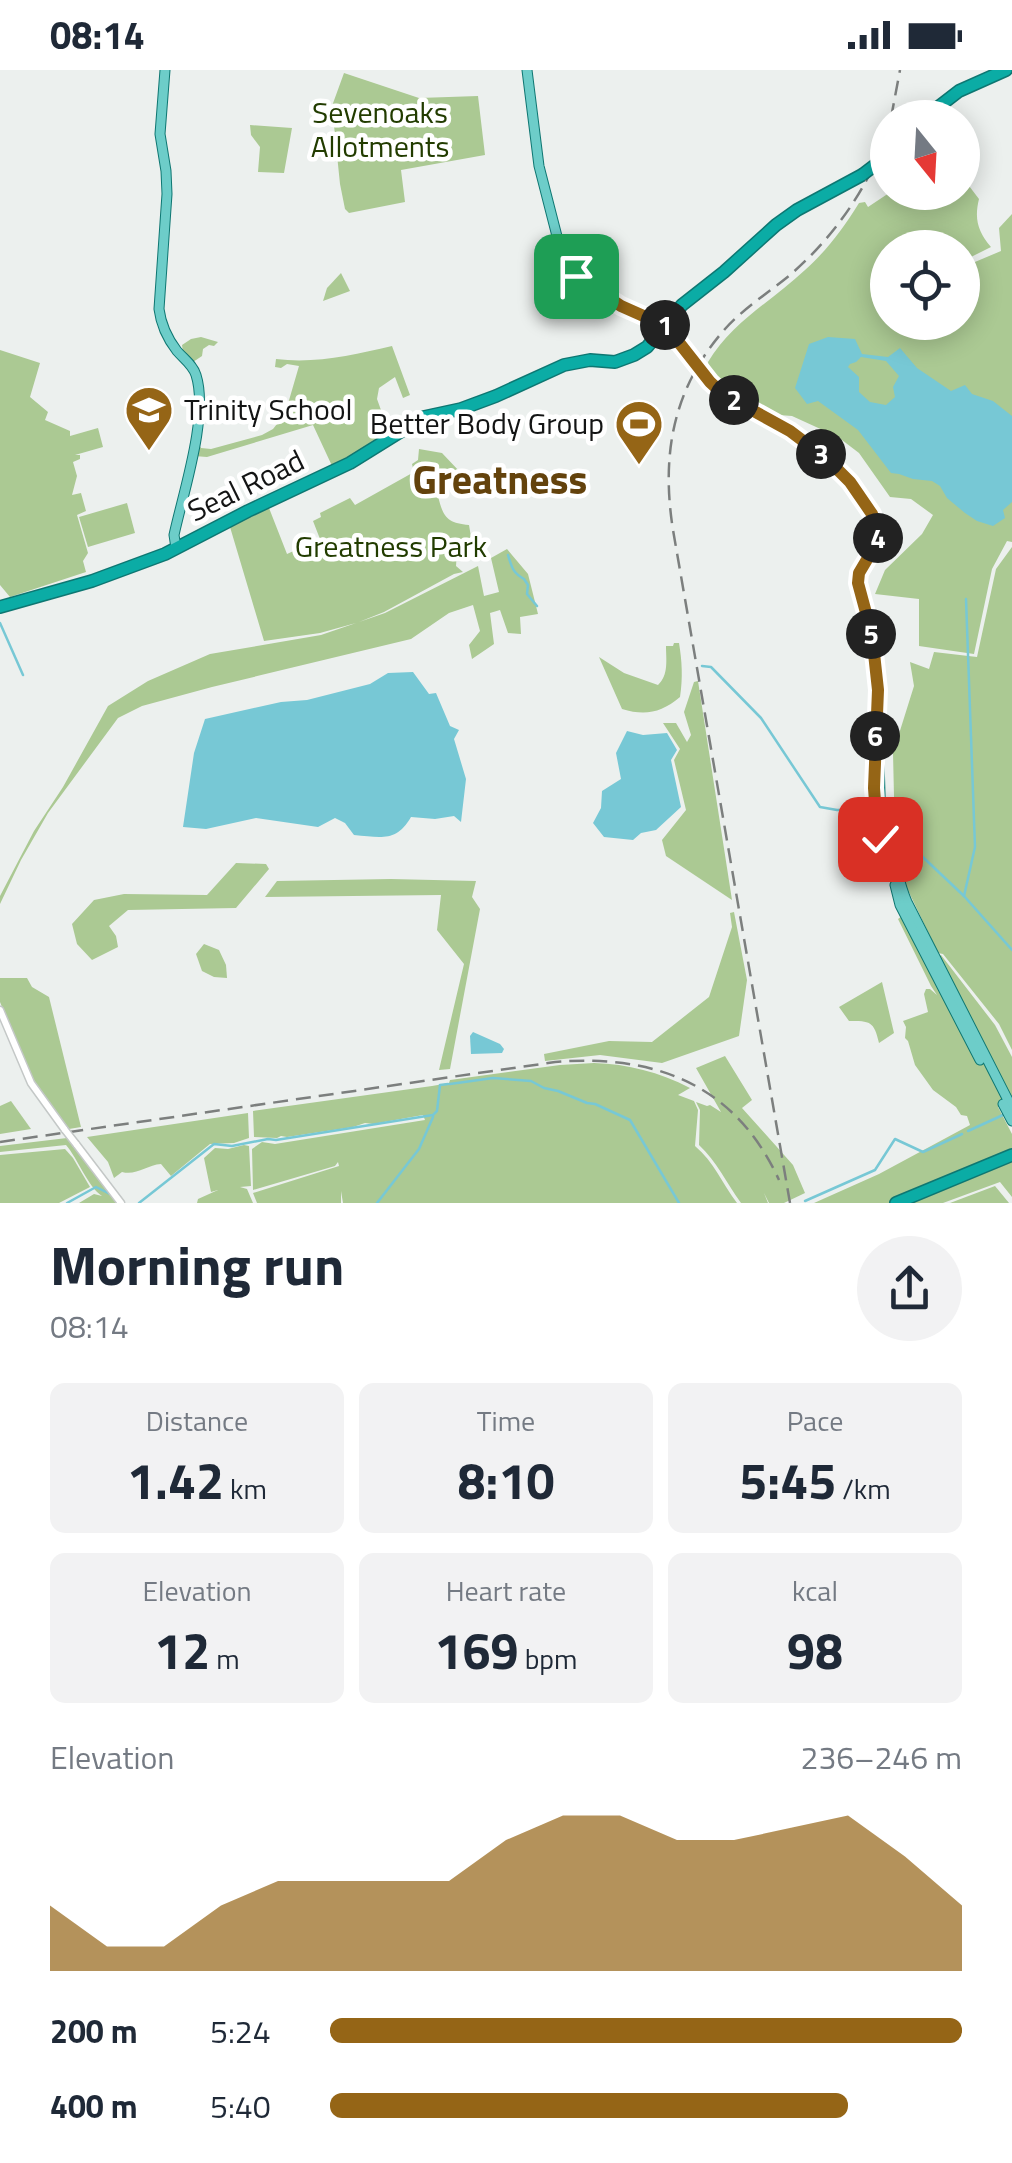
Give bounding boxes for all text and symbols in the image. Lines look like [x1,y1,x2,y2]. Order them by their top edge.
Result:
text: 08:14 [50,6,145,64]
park label: Sevenoaks Allotments [311,89,449,169]
north arrow [870,100,980,210]
map controls [870,100,980,340]
button: locate [870,230,980,340]
pin [534,234,619,319]
icon: arrive [549,249,604,304]
pin: 1 [640,300,690,350]
text: 1 [657,303,673,346]
pin: 2 [709,375,759,425]
text: 2 [726,378,742,421]
school or university icon: Trinity School [123,384,175,452]
place label: Trinity School [184,386,353,432]
sports icon: Better Body Group [613,398,665,466]
place label: Better Body Group [370,400,604,446]
pin: 3 [796,429,846,479]
text: 3 [813,432,829,475]
street label: Seal Road [179,437,312,533]
district label: Greatness [413,449,588,510]
pin: 4 [853,513,903,563]
text: 4 [870,516,886,559]
park label: Greatness Park [295,523,487,569]
pin: 5 [846,609,896,659]
text: 5 [863,612,879,655]
pin: 6 [850,711,900,761]
text: 6 [867,714,883,757]
pin [838,797,923,882]
icon: check [853,812,908,867]
text: Morning run [50,1223,344,1306]
button: share [857,1236,962,1341]
text: 08:14 [50,1302,129,1350]
text: Distance [146,1399,248,1442]
text: Time [477,1399,535,1442]
text: Pace [787,1399,843,1442]
text: 1.42 [127,1442,224,1518]
text: 8:10 [458,1442,554,1518]
text: 5:45 [739,1442,836,1518]
text: km [224,1467,267,1510]
text: /km [836,1467,891,1510]
text: Elevation [143,1569,251,1612]
text: Heart rate [446,1569,566,1612]
text: kcal [792,1569,838,1612]
text: 12 [154,1612,210,1688]
text: 169 [434,1612,518,1688]
text: 98 [787,1612,843,1688]
text: m [210,1637,240,1680]
text: bpm [518,1637,578,1680]
text: Elevation [50,1733,174,1781]
text: 236–246 m [800,1733,962,1781]
text: 200 m [50,2007,138,2055]
text: 5:24 [210,2007,271,2055]
text: 400 m [50,2082,138,2130]
text: 5:40 [210,2082,271,2130]

